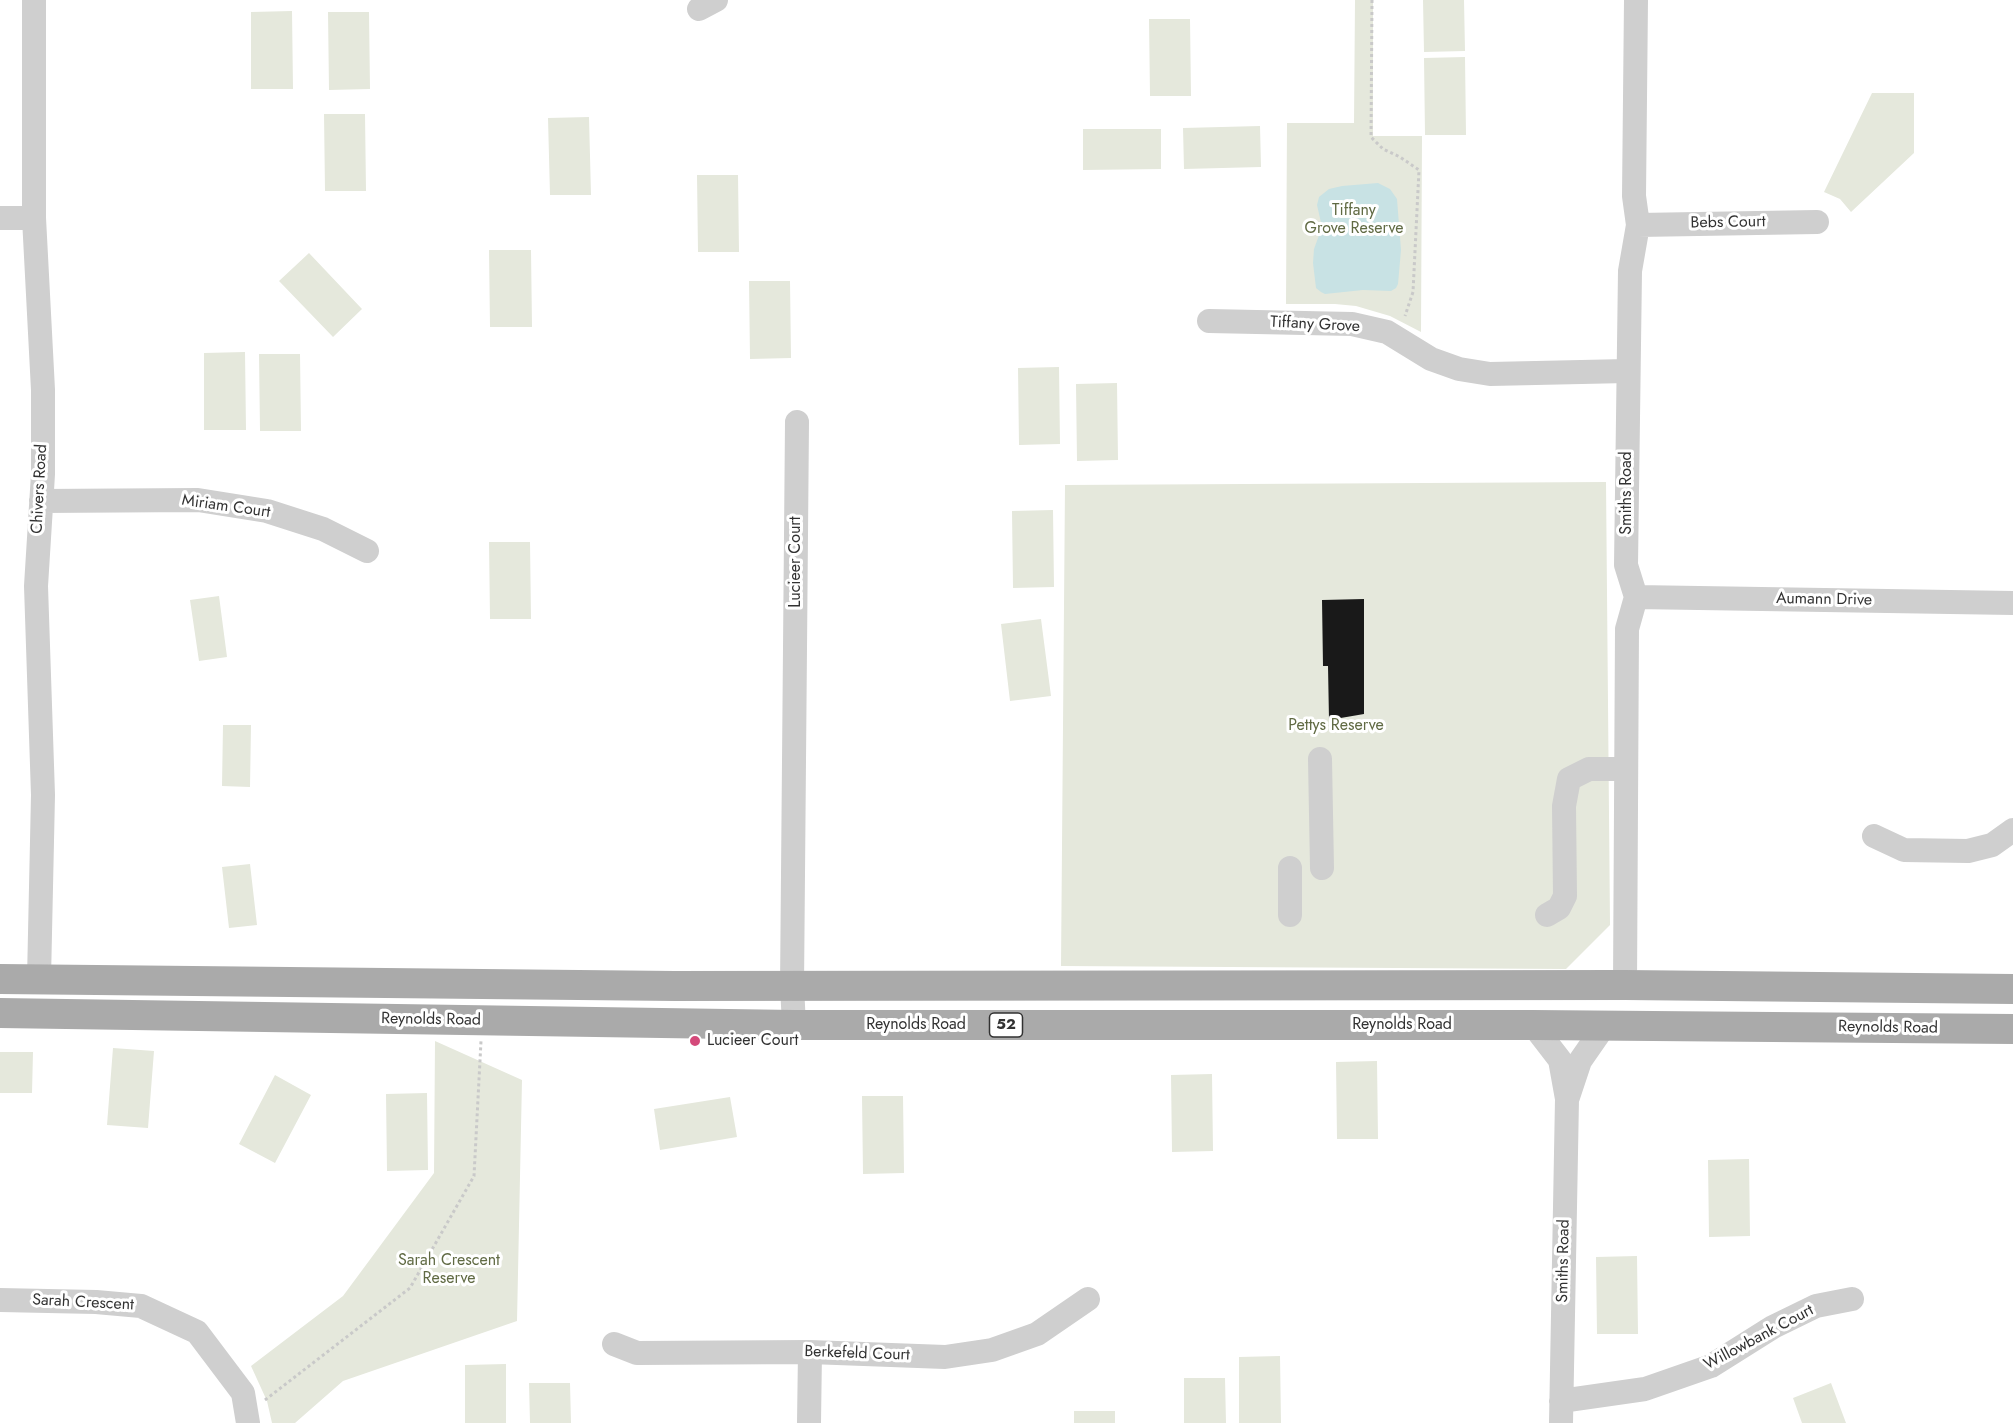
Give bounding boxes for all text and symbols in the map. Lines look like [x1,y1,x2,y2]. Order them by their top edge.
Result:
park label: Tiffany Grove Reserve [1305,201,1403,239]
street label: Bebs Court [1690,213,1766,233]
street label: Tiffany Grove [1270,313,1360,337]
street label: Chivers Road [28,444,52,534]
street label: Smiths Road [1617,451,1637,535]
street label: Miriam Court [181,491,271,523]
street label: Lucieer Court [786,516,806,608]
street label: Aumann Drive [1776,590,1872,610]
park label: Pettys Reserve [1288,716,1384,736]
street label: Reynolds Road [381,1010,481,1030]
road number: 52 [990,1013,1022,1037]
street label: Reynolds Road [866,1015,966,1035]
street label: Reynolds Road [1352,1015,1452,1035]
street label: Reynolds Road [1838,1018,1938,1038]
place label: Lucieer Court [707,1031,798,1051]
marker: Lucieer Court [688,1034,702,1048]
street label: Smiths Road [1554,1219,1574,1303]
park label: Sarah Crescent Reserve [398,1251,500,1289]
street label: Sarah Crescent [32,1291,134,1315]
street label: Willowbank Court [1701,1301,1817,1375]
street label: Berkefeld Court [804,1343,910,1365]

